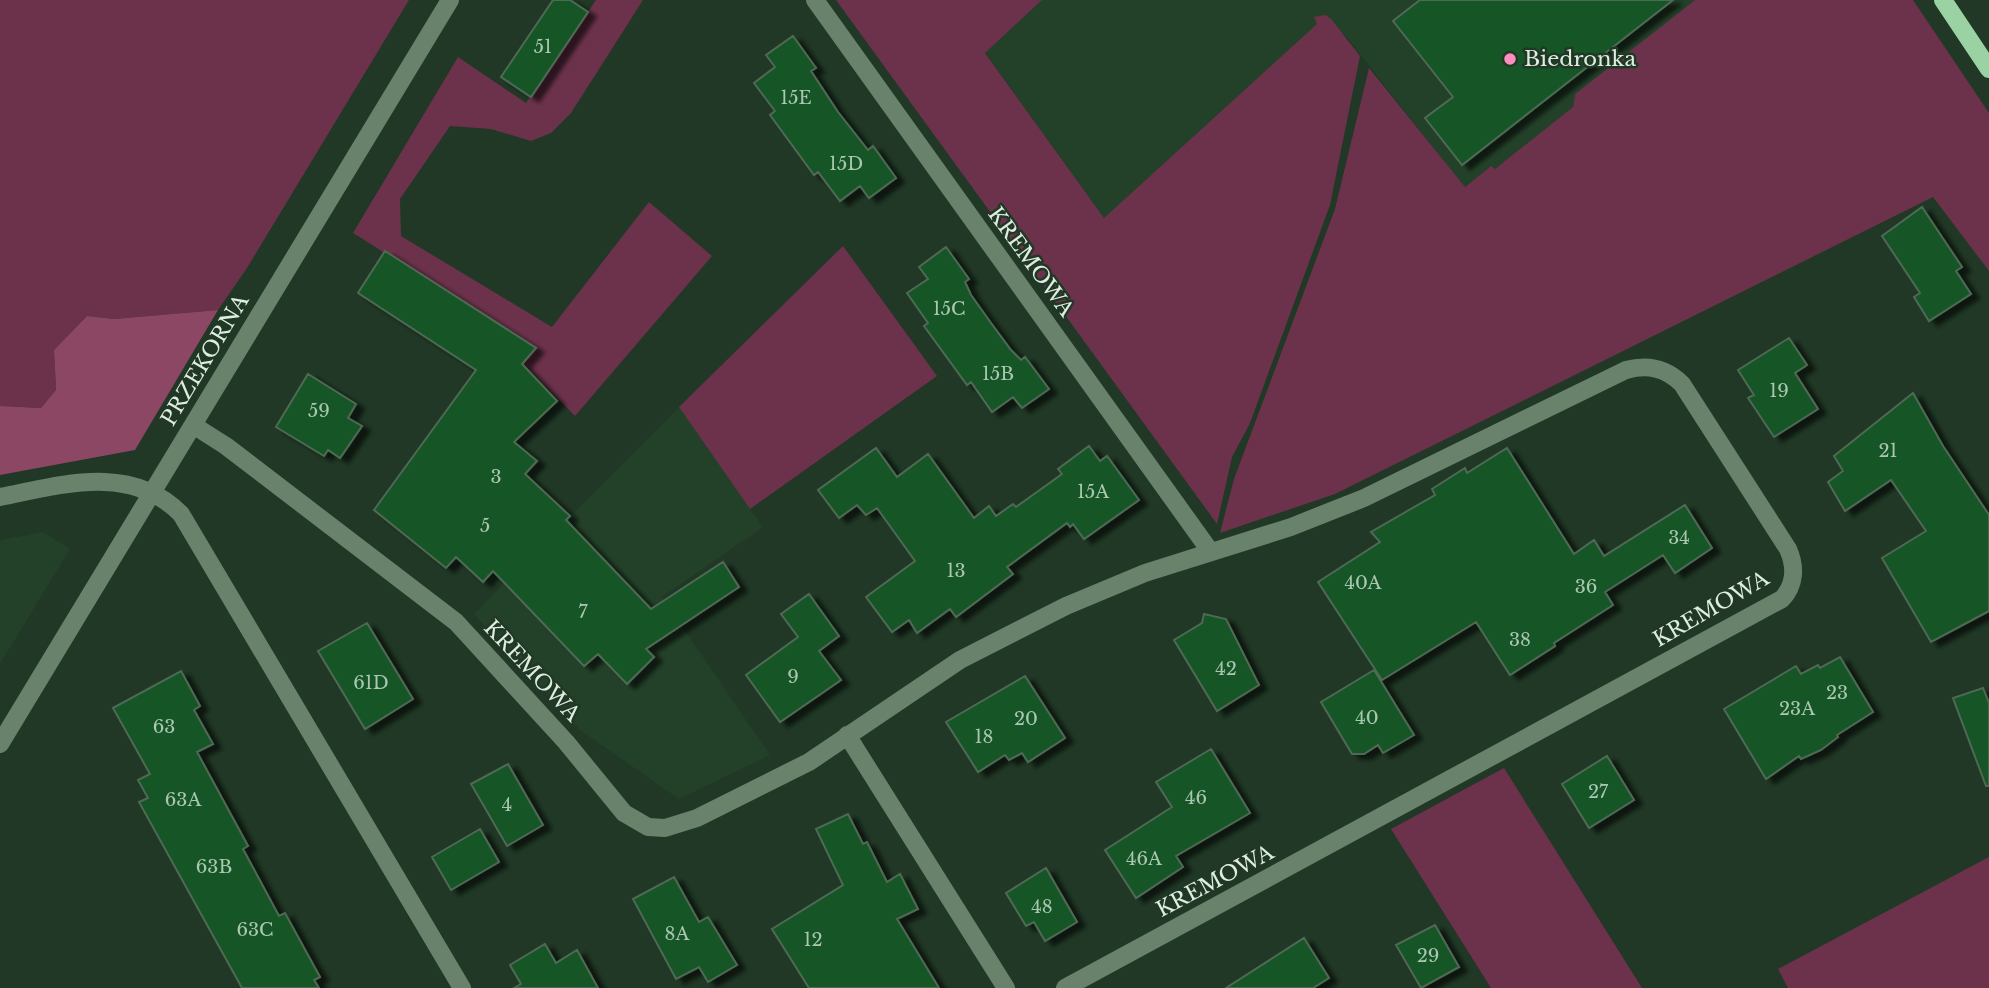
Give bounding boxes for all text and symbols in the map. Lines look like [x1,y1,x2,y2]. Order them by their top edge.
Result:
house number: 51 [534,36,552,58]
place label: Biedronka [1524,46,1636,72]
marker: Biedronka [1502,51,1518,67]
house number: 15E [780,87,812,109]
house number: 15D [829,153,863,175]
street label: KREMOWA [982,202,1080,323]
street label: PRZEKORNA [156,289,255,431]
house number: 15C [933,298,965,320]
house number: 15B [982,363,1014,385]
house number: 19 [1769,380,1789,402]
house number: 59 [308,400,330,422]
house number: 21 [1878,440,1898,462]
house number: 3 [490,466,502,488]
house number: 15A [1077,481,1110,503]
house number: 5 [480,515,490,537]
house number: 34 [1668,527,1690,549]
house number: 13 [946,560,966,582]
street label: KREMOWA [1648,565,1774,653]
house number: 40A [1345,572,1383,594]
house number: 36 [1575,576,1597,598]
house number: 7 [578,601,588,623]
street label: KREMOWA [478,615,586,728]
house number: 38 [1509,629,1531,651]
house number: 42 [1215,658,1237,680]
house number: 9 [787,666,799,688]
house number: 61D [353,672,389,694]
house number: 23 [1826,682,1848,704]
house number: 23A [1779,698,1816,720]
house number: 40 [1355,707,1379,729]
house number: 20 [1014,708,1038,730]
house number: 63 [153,716,175,738]
house number: 18 [975,726,993,748]
house number: 27 [1588,781,1609,803]
house number: 46 [1185,787,1207,809]
house number: 63A [165,789,202,811]
house number: 4 [502,794,512,816]
street label: KREMOWA [1152,839,1279,923]
house number: 46A [1126,848,1163,870]
house number: 63B [196,856,232,878]
house number: 48 [1031,896,1053,918]
house number: 63C [236,919,274,941]
house number: 8A [665,923,691,945]
house number: 12 [803,929,823,951]
house number: 29 [1417,945,1439,967]

